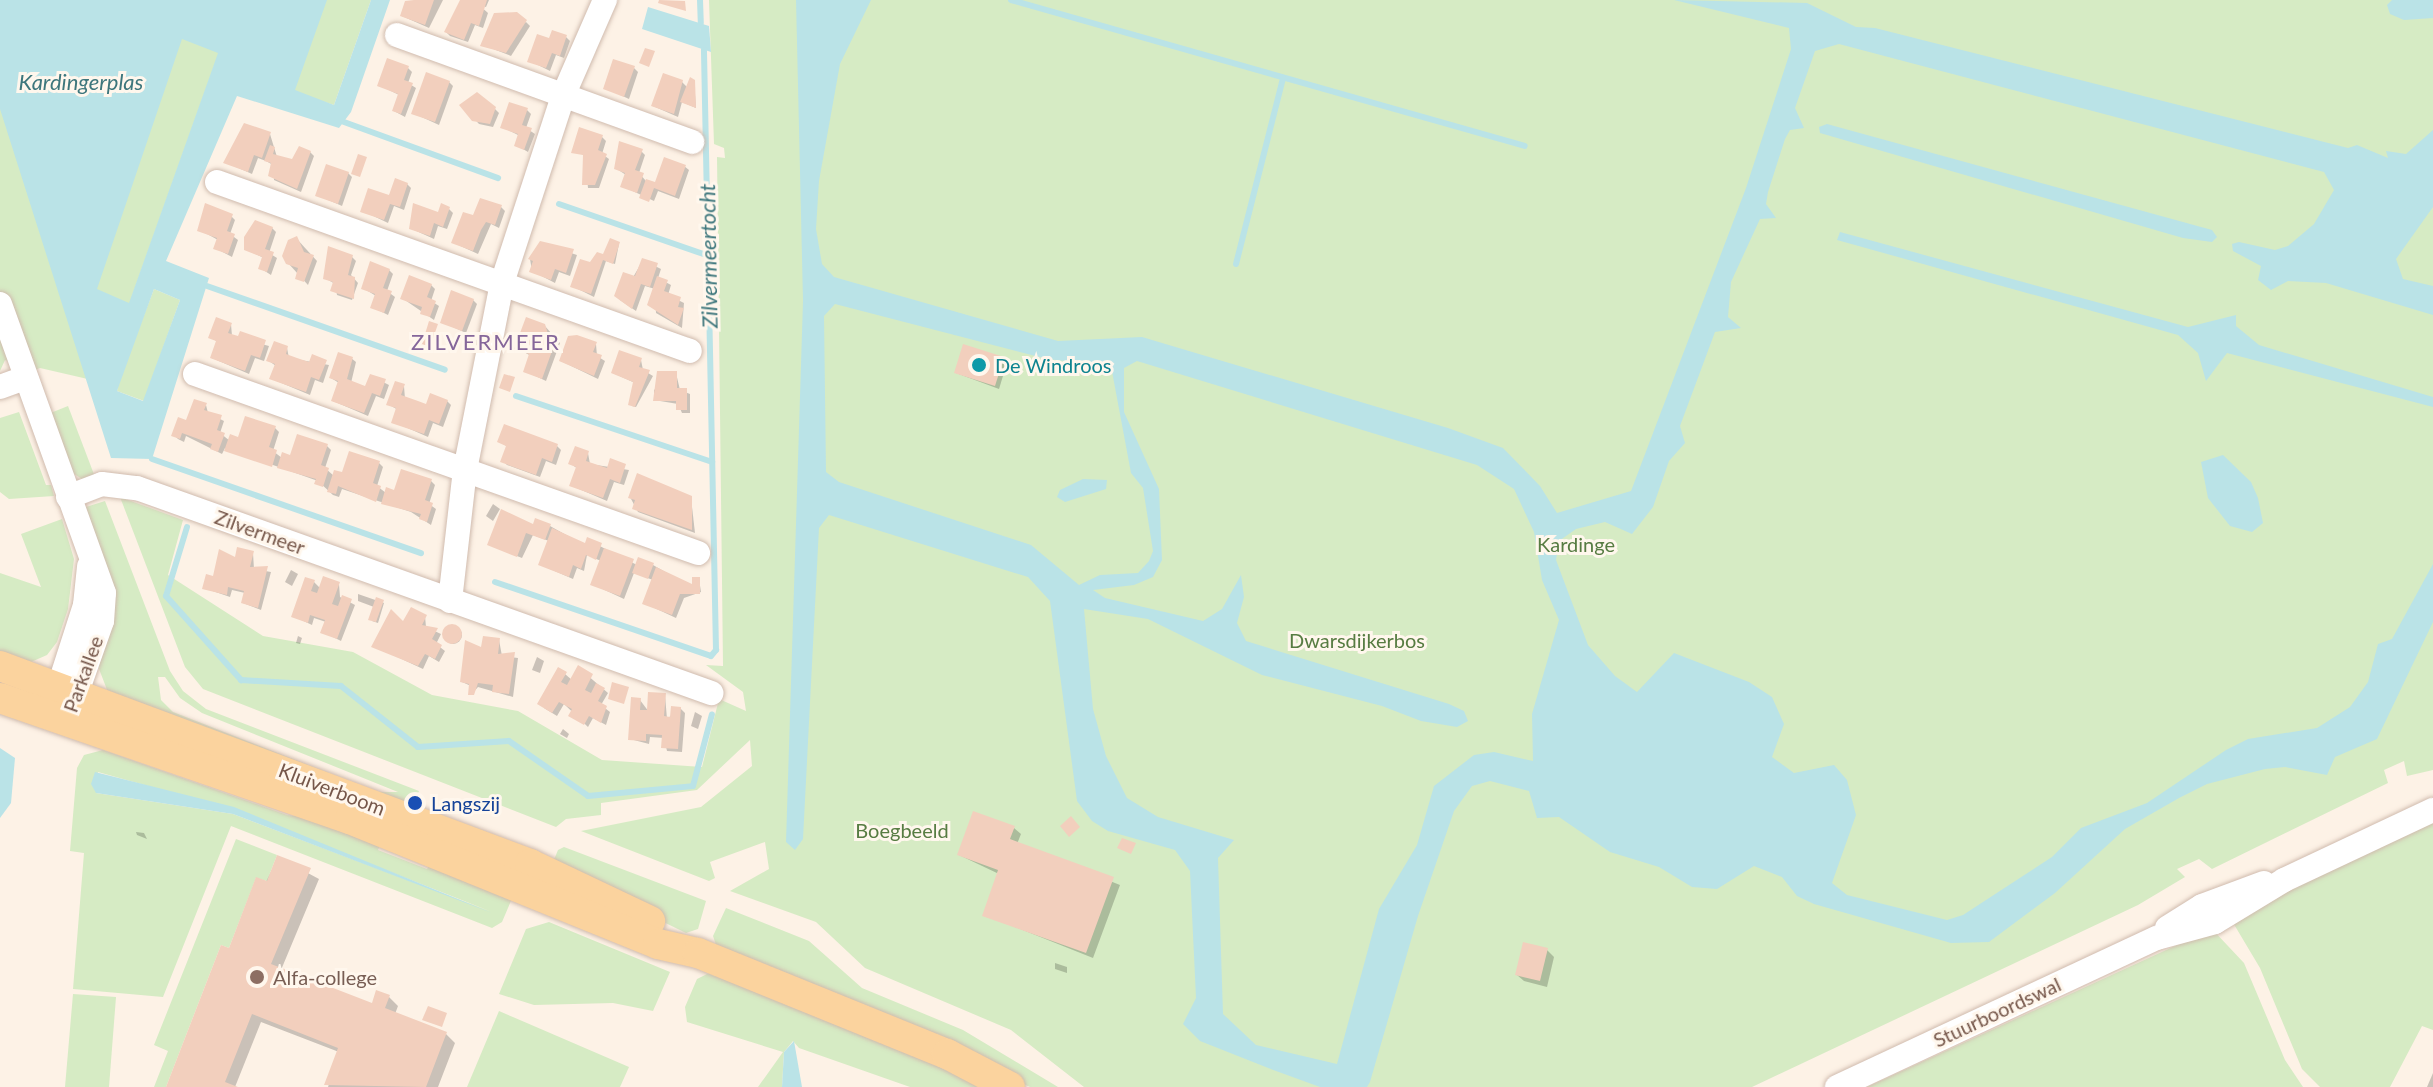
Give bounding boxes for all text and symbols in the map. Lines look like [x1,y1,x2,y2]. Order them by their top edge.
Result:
water label: Kardingerplas [19,69,143,95]
water label: Zilvermeertocht [694,183,722,329]
district label: ZILVERMEER [411,329,561,355]
place label: De Windroos [995,353,1112,377]
marker: De Windroos [970,356,988,374]
street label: Zilvermeer [212,505,308,559]
park label: Kardinge [1537,532,1615,556]
park label: Dwarsdijkerbos [1289,628,1425,652]
street label: Parkallee [58,633,108,715]
street label: Kluiverboom [275,758,389,820]
place label: Langszij [431,791,500,815]
marker: Langszij [406,794,424,812]
park label: Boegbeeld [855,818,949,842]
place label: Alfa-college [273,965,377,989]
marker: Alfa-college [248,968,266,986]
street label: Stuurboordswal [1929,972,2065,1052]

